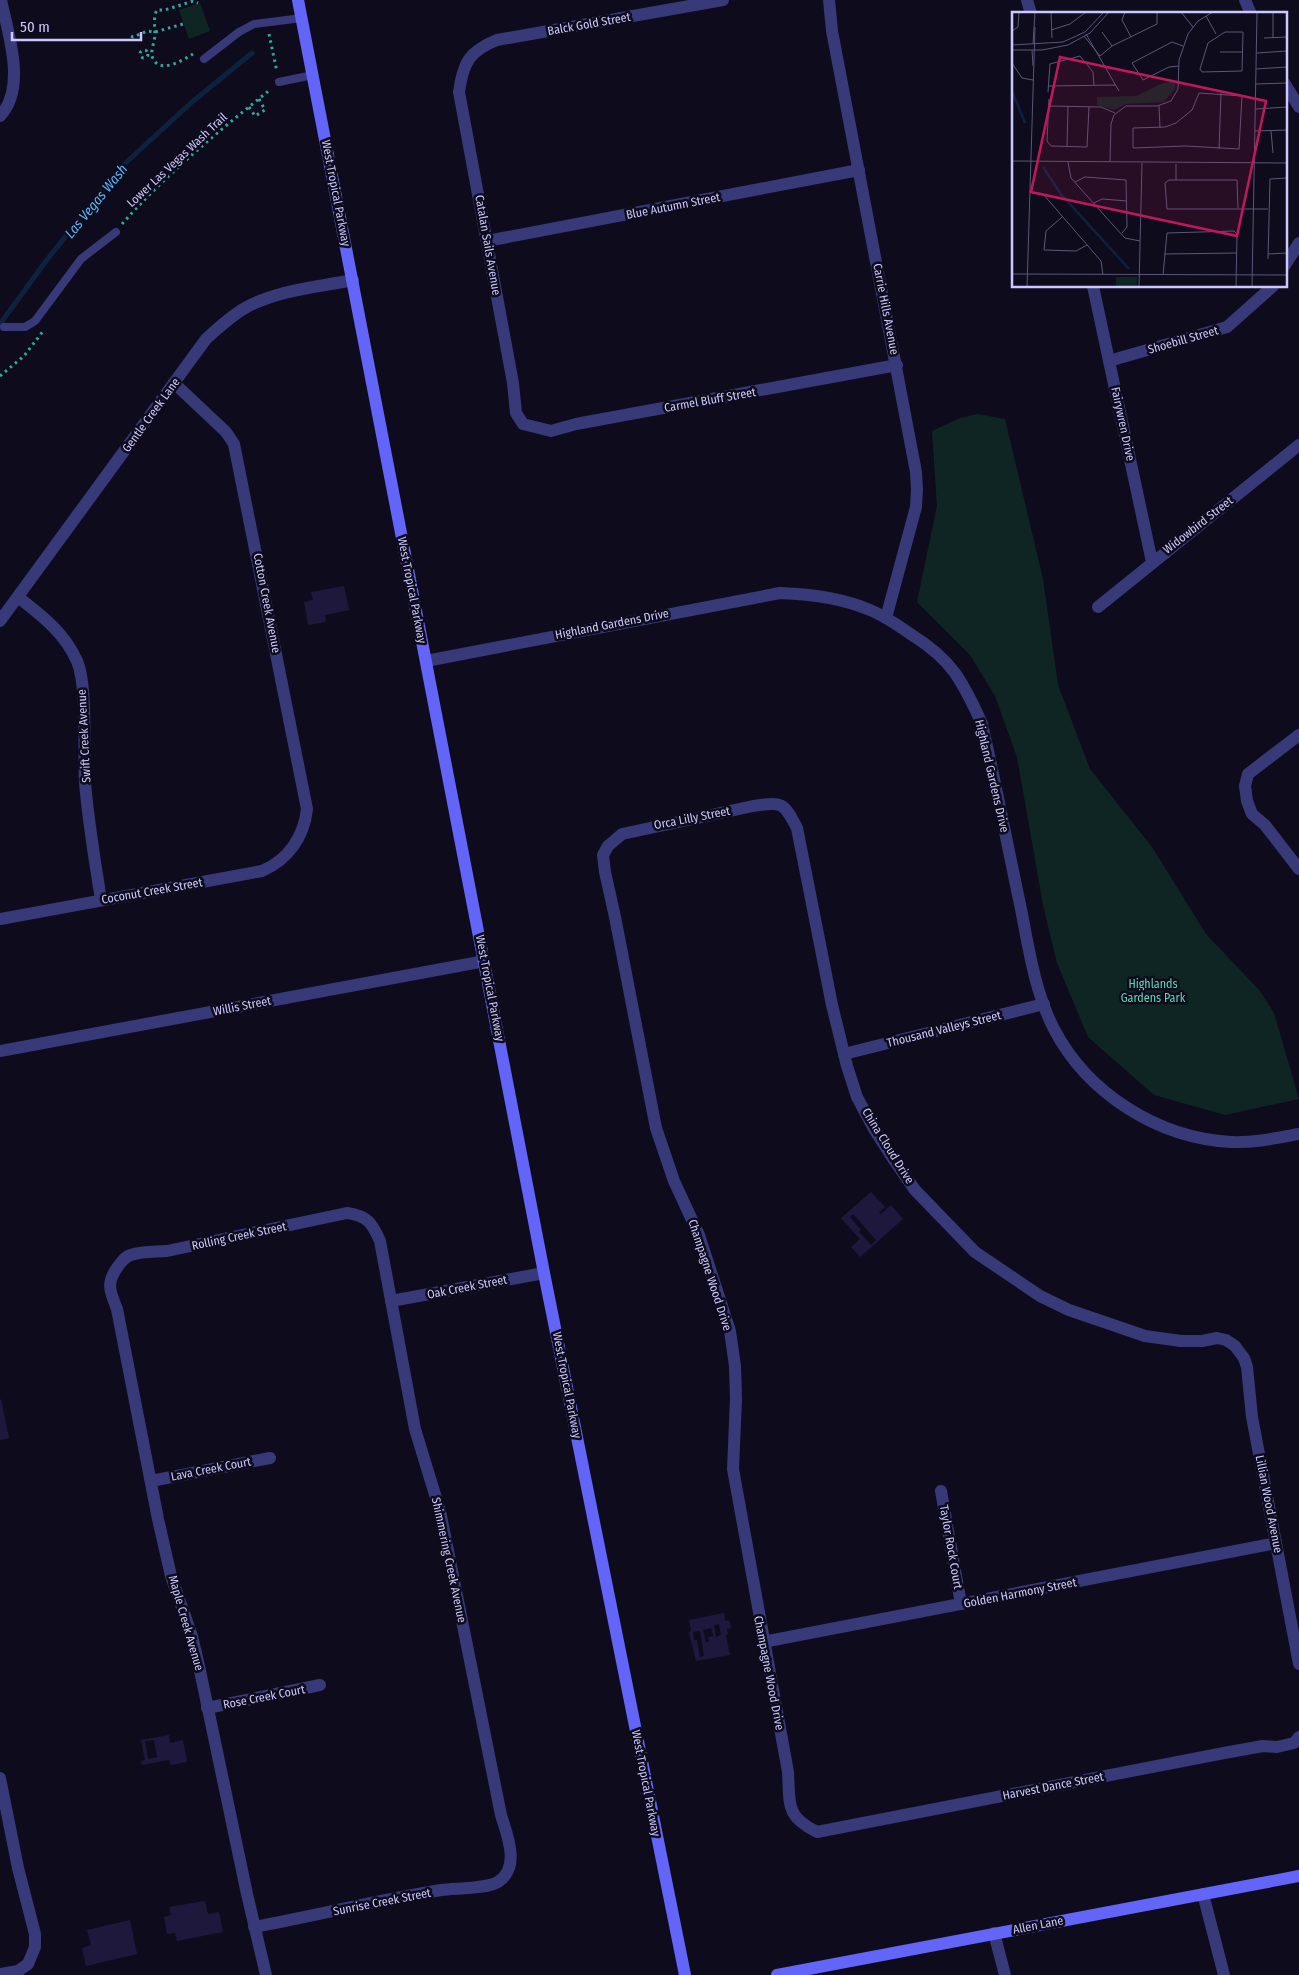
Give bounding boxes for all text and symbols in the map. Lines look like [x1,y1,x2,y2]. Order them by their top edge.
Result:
scale bar [12,10,141,42]
street label: Balck Gold Street [546,10,632,38]
inset map [1012,12,1286,288]
text: 50 m [20,18,50,36]
street label: Lower Las Vegas Wash Trail [124,110,230,210]
street label: West Tropical Parkway [319,139,353,248]
water label: Las Vegas Wash [61,161,131,242]
street label: Blue Autumn Street [625,190,721,222]
street label: Catalan Sails Avenue [472,194,504,296]
street label: Carrie Hills Avenue [870,262,902,356]
street label: Shoebill Street [1146,323,1220,357]
street label: Gentle Creek Lane [119,375,183,455]
street label: Carmel Bluff Street [663,385,757,415]
street label: Fairywren Drive [1108,386,1138,462]
street label: Widowbird Street [1160,493,1236,557]
street label: West Tropical Parkway [395,536,429,645]
street label: Cotton Creek Avenue [250,552,284,654]
street label: Highland Gardens Drive [554,606,670,642]
street label: Swift Creek Avenue [75,689,93,783]
street label: Highland Gardens Drive [972,718,1012,834]
street label: Orca Lilly Street [653,804,731,832]
street label: Coconut Creek Street [100,875,204,907]
street label: West Tropical Parkway [473,934,507,1043]
park label: Highlands Gardens Park [1121,977,1186,1005]
street label: Willis Street [212,994,272,1018]
street label: Thousand Valleys Street [885,1008,1003,1050]
street label: China Cloud Drive [859,1106,917,1187]
street label: Champagne Wood Drive [685,1218,735,1333]
street label: Rolling Creek Street [190,1219,288,1253]
street label: Oak Creek Street [426,1272,508,1302]
street label: West Tropical Parkway [550,1331,584,1440]
street label: Lava Creek Court [170,1454,252,1484]
street label: Lillian Wood Avenue [1253,1454,1285,1554]
street label: Shimmering Creek Avenue [429,1496,469,1624]
street label: Taylor Rock Court [937,1504,965,1590]
street label: Maple Creek Avenue [166,1574,206,1672]
street label: Golden Harmony Street [962,1575,1078,1611]
street label: Champagne Wood Drive [751,1615,787,1731]
street label: Rose Creek Court [222,1682,306,1712]
street label: West Tropical Parkway [629,1729,663,1838]
street label: Harvest Dance Street [1001,1769,1105,1803]
street label: Sunrise Creek Street [332,1886,432,1918]
street label: Allen Lane [1012,1913,1064,1937]

